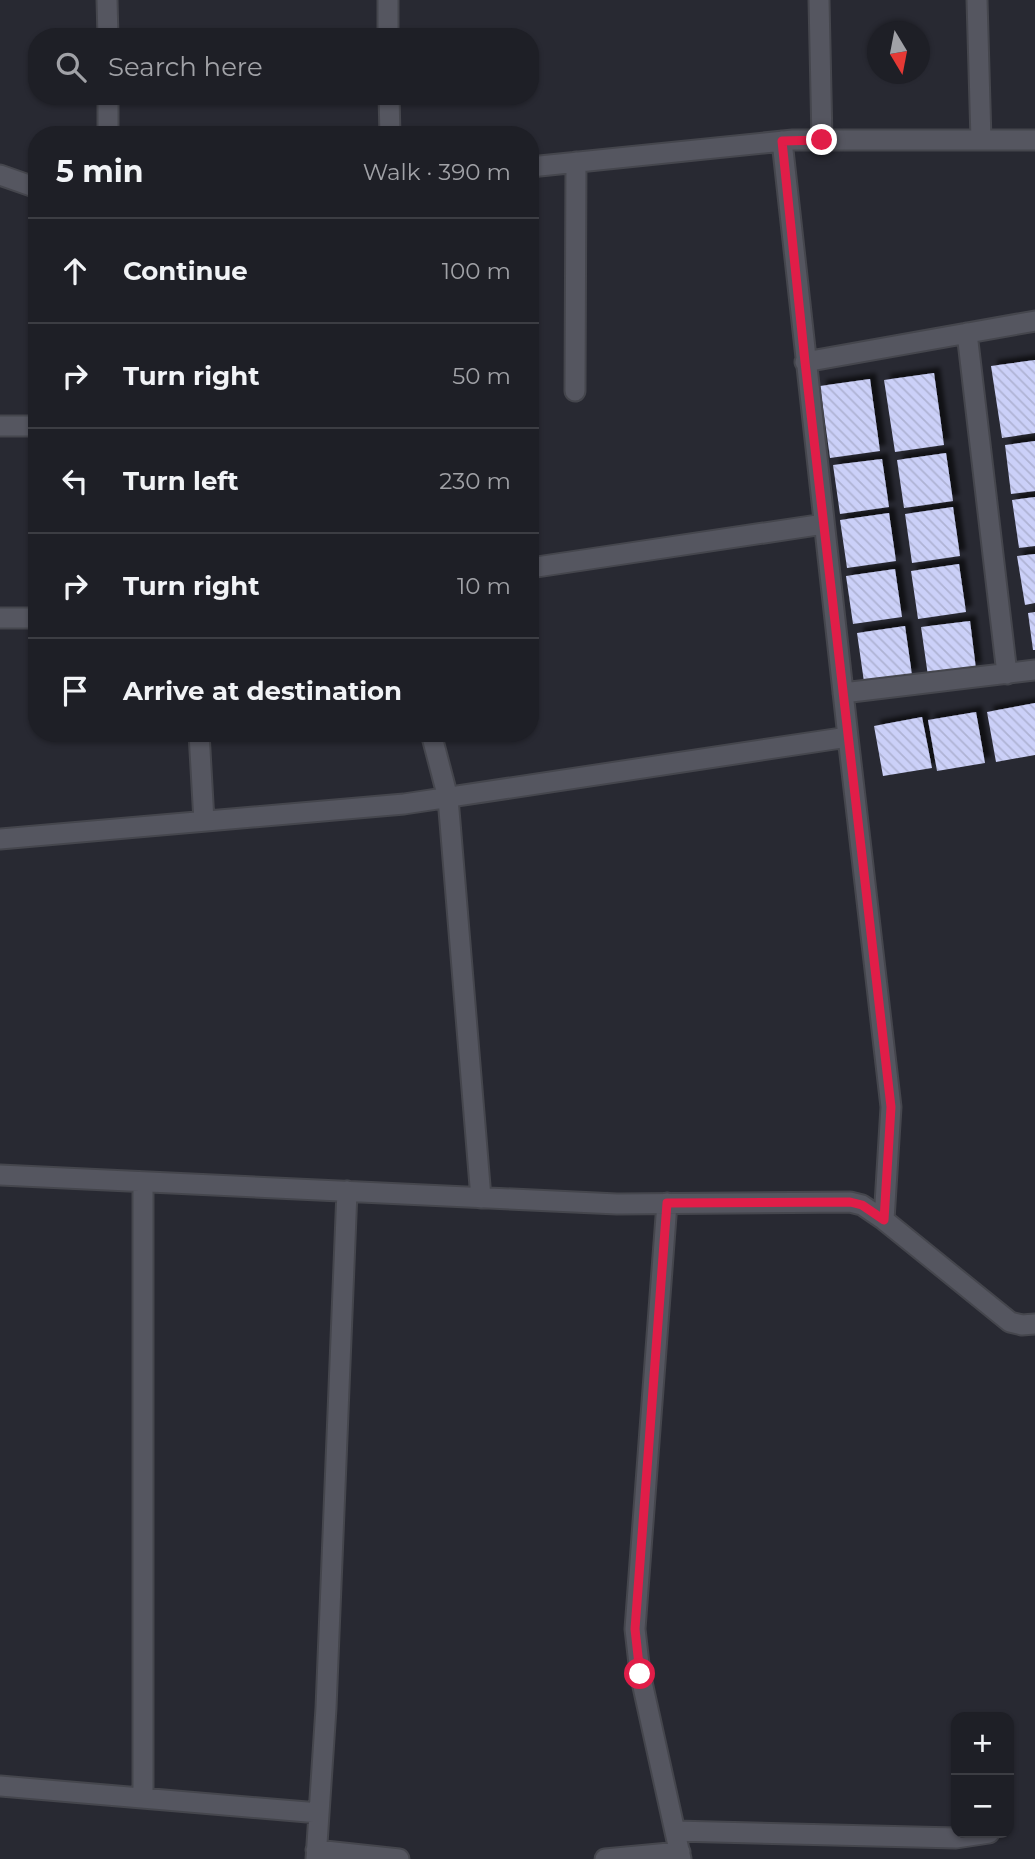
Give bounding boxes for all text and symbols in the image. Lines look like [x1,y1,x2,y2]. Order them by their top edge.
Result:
north arrow [867,21,930,84]
search box [28,28,539,105]
icon: search [52,48,90,86]
text: Search here [108,51,263,83]
route end [806,124,837,155]
text: 5 min [56,153,144,190]
text: Walk · 390 m [363,158,511,186]
icon: ahead [56,252,94,290]
text: Continue [123,255,248,287]
text: 100 m [442,257,511,285]
icon: right [56,357,94,395]
text: Turn right [123,360,259,392]
text: 50 m [452,362,511,390]
icon: left [56,462,94,500]
text: Turn left [123,465,239,497]
text: 230 m [439,467,511,495]
icon: right [56,567,94,605]
text: Turn right [123,570,259,602]
text: 10 m [457,572,511,600]
icon: arrive [56,672,94,710]
text: Arrive at destination [123,675,402,707]
route start [624,1658,655,1689]
map controls [951,1712,1014,1838]
button: + [951,1712,1014,1775]
button: − [951,1775,1014,1838]

